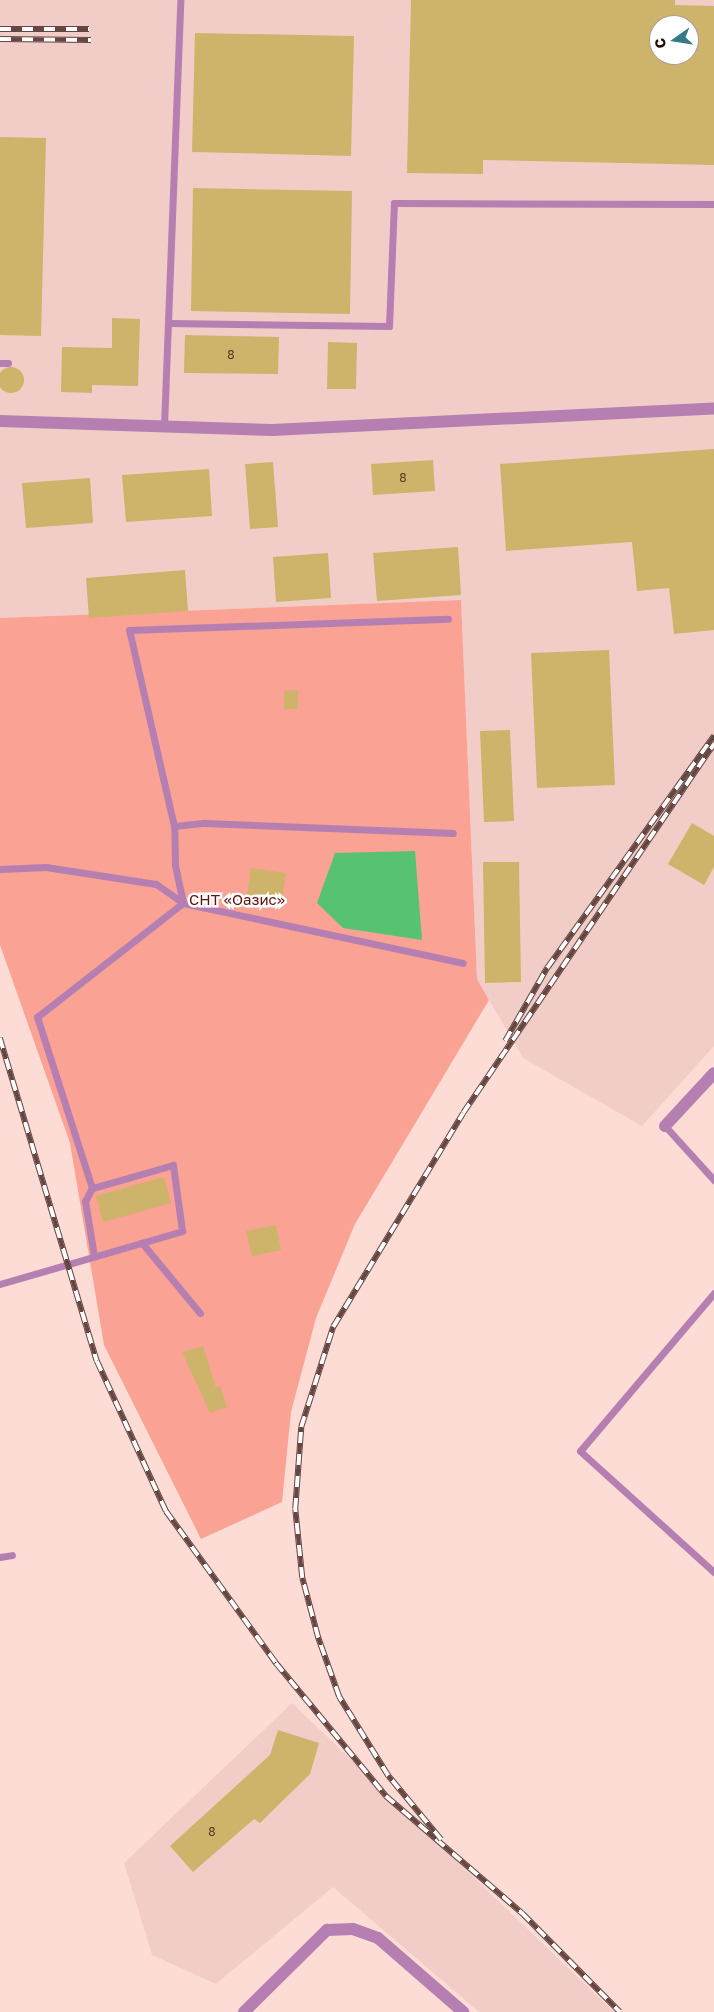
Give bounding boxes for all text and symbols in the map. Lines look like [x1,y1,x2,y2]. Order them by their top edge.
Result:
north arrow [649,15,699,65]
text: С [650,37,669,50]
house number: 8 [227,348,235,362]
house number: 8 [399,471,407,485]
park label: СНТ «Оазис» [189,891,285,909]
house number: 8 [208,1825,216,1839]

